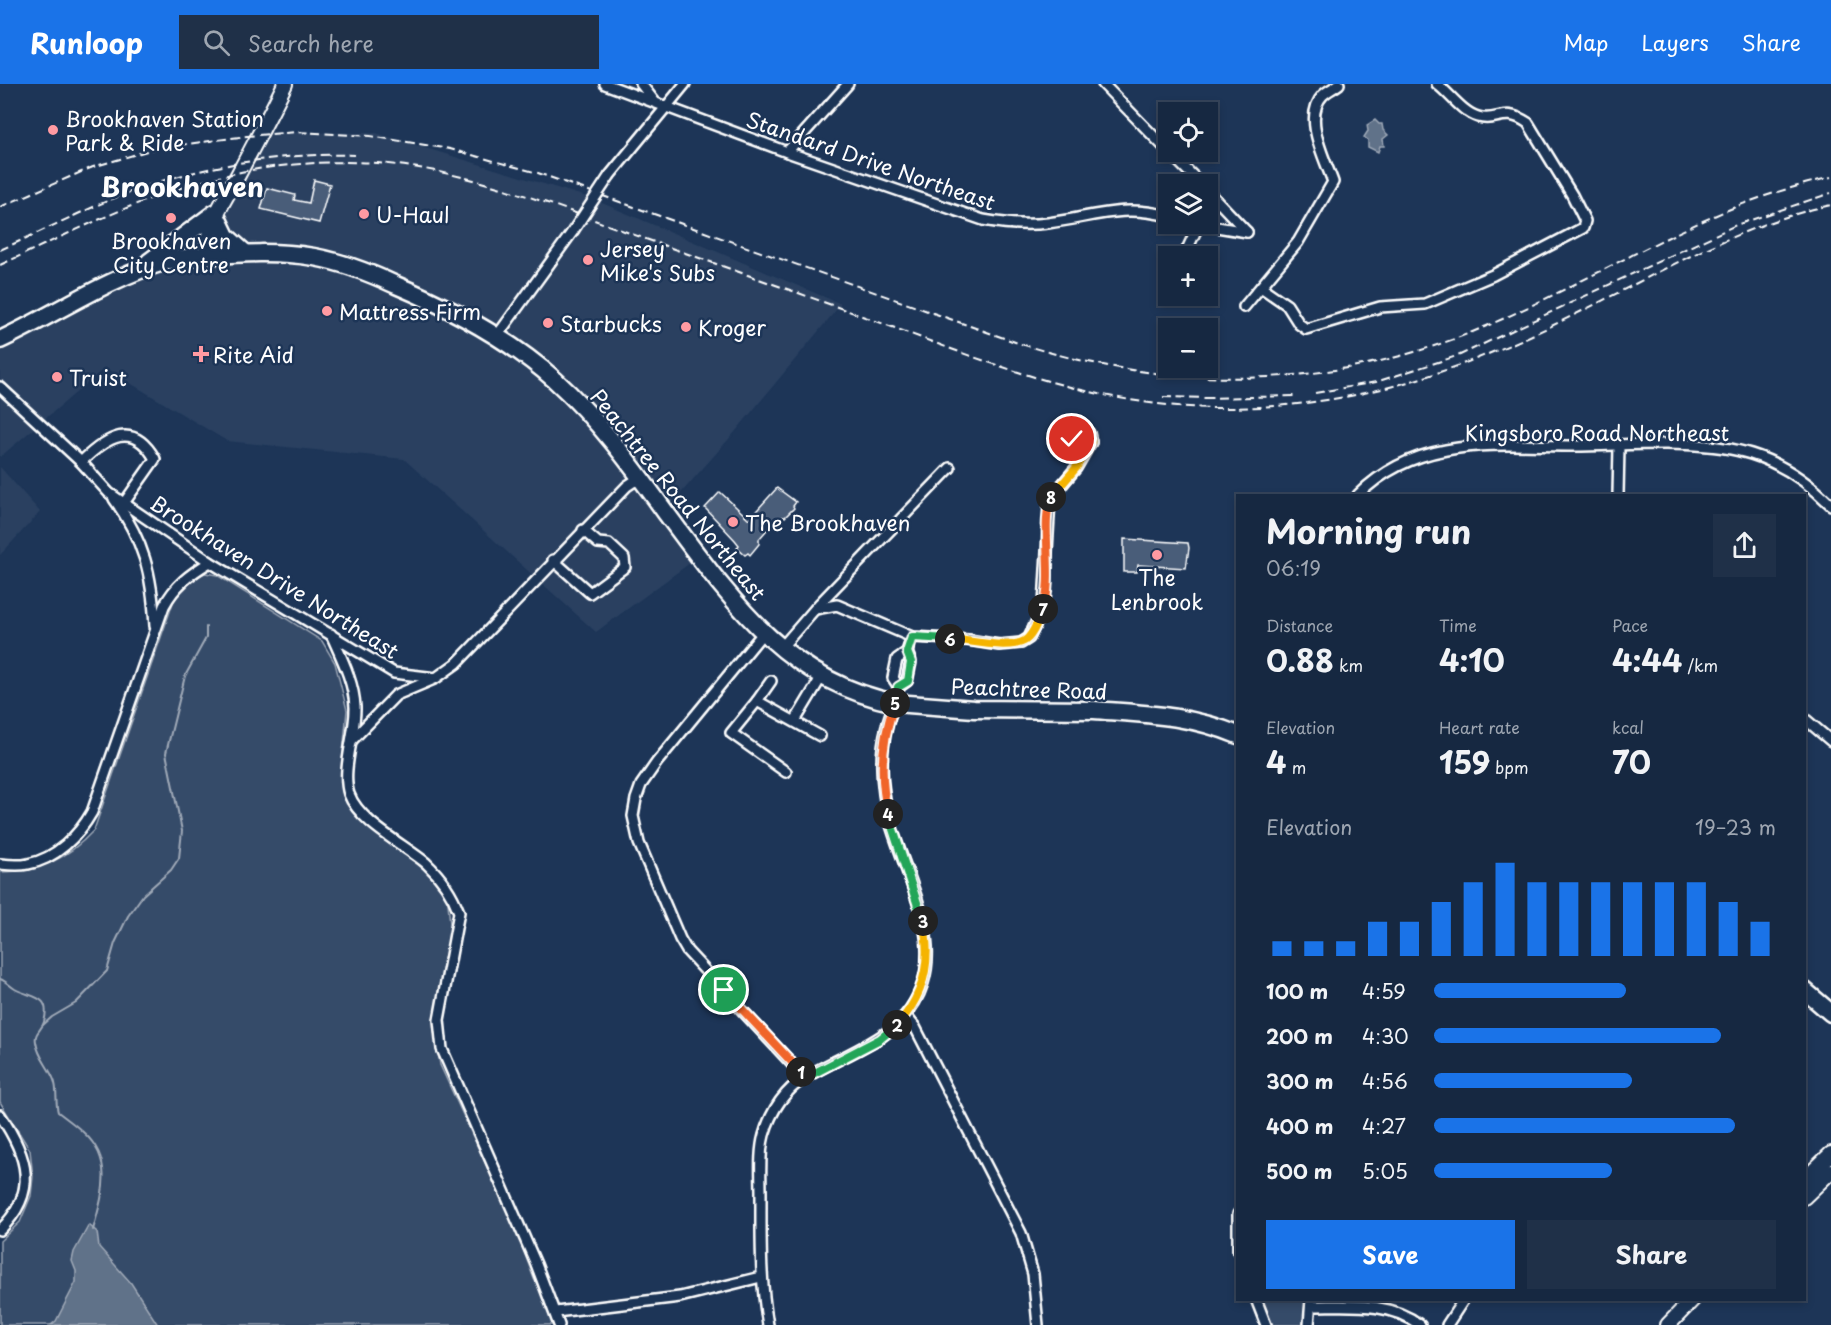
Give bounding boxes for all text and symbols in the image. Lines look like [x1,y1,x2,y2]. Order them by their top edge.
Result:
search box [179,15,599,69]
text: Runloop [30,21,143,64]
icon: search [200,26,233,59]
text: Search here [248,26,374,59]
text: Map [1564,26,1608,58]
text: Layers [1641,26,1709,58]
text: Share [1742,26,1801,58]
place label: Brookhaven Station Park & Ride [65,102,264,158]
street label: Standard Drive Northeast [742,102,1000,218]
map controls [1158,102,1218,378]
button: locate [1158,102,1218,162]
marker: Brookhaven Station Park & Ride [46,123,60,137]
district label: Brookhaven [100,165,264,206]
button: layers [1158,174,1218,234]
place label: U-Haul [376,198,450,230]
marker: U-Haul [357,207,371,221]
marker: Brookhaven City Centre [164,211,178,225]
place label: Brookhaven City Centre [111,224,231,280]
place label: Jersey Mike's Subs [600,232,715,288]
button: + [1158,246,1218,306]
marker: Jersey Mike's Subs [581,253,595,267]
place label: Mattress Firm [339,295,481,327]
marker: Mattress Firm [320,304,334,318]
place label: Starbucks [560,307,662,339]
place label: Kroger [698,311,766,343]
marker: Starbucks [541,316,555,330]
button: − [1158,318,1218,378]
marker: Kroger [679,320,693,334]
place label: Rite Aid [213,338,294,370]
marker: Rite Aid [194,347,208,361]
place label: Truist [69,361,127,393]
marker: Truist [50,370,64,384]
street label: Peachtree Road Northeast [583,381,775,607]
pin [1046,413,1097,464]
street label: Kingsboro Road Northeast [1465,416,1729,448]
icon: check [1055,422,1088,455]
pin: 8 [1036,482,1066,512]
text: 8 [1046,485,1056,509]
street label: Brookhaven Drive Northeast [144,486,406,666]
text: Morning run [1266,505,1471,555]
place label: The Brookhaven [745,506,910,538]
button: share [1713,514,1776,577]
marker: The Brookhaven [726,515,740,529]
marker: The Lenbrook [1150,548,1164,562]
text: 06:19 [1266,553,1321,583]
place label: The Lenbrook [1111,561,1203,617]
pin: 7 [1028,594,1058,624]
text: 7 [1038,597,1048,621]
text: Distance [1266,613,1333,637]
text: Time [1439,613,1477,637]
text: Pace [1612,613,1648,637]
pin: 6 [935,624,965,654]
text: 6 [944,627,956,651]
text: 0.88 [1266,637,1334,682]
text: 4:10 [1439,637,1505,682]
text: 4:44 [1612,637,1682,682]
text: km [1334,653,1363,677]
text: /km [1682,653,1718,677]
street label: Peachtree Road [950,669,1108,707]
pin: 5 [880,688,910,718]
text: 5 [890,691,900,715]
text: Elevation [1266,715,1335,739]
text: Heart rate [1439,715,1520,739]
text: kcal [1612,715,1644,739]
text: 4 [1266,739,1286,784]
text: 159 [1439,739,1490,784]
text: 70 [1612,739,1651,784]
text: m [1286,755,1306,779]
text: bpm [1490,755,1529,779]
pin: 4 [873,799,903,829]
text: 4 [883,802,893,826]
text: Elevation [1266,812,1352,842]
text: 19–23 m [1695,812,1776,842]
pin: 3 [908,906,938,936]
text: 3 [918,909,928,933]
pin [698,964,749,1015]
icon: arrive [707,973,740,1006]
text: 100 m [1266,976,1328,1006]
text: 4:59 [1362,976,1406,1006]
pin: 2 [882,1010,912,1040]
text: 2 [891,1013,903,1037]
text: 200 m [1266,1021,1333,1051]
text: 4:30 [1362,1021,1409,1051]
pin: 1 [786,1057,816,1087]
text: 1 [797,1060,805,1084]
text: 300 m [1266,1066,1334,1096]
text: 4:56 [1362,1066,1408,1096]
text: 400 m [1266,1111,1334,1141]
text: 4:27 [1362,1111,1406,1141]
text: 500 m [1266,1156,1333,1186]
text: 5:05 [1362,1156,1408,1186]
button: Save [1266,1220,1515,1289]
button: Share [1527,1220,1776,1289]

